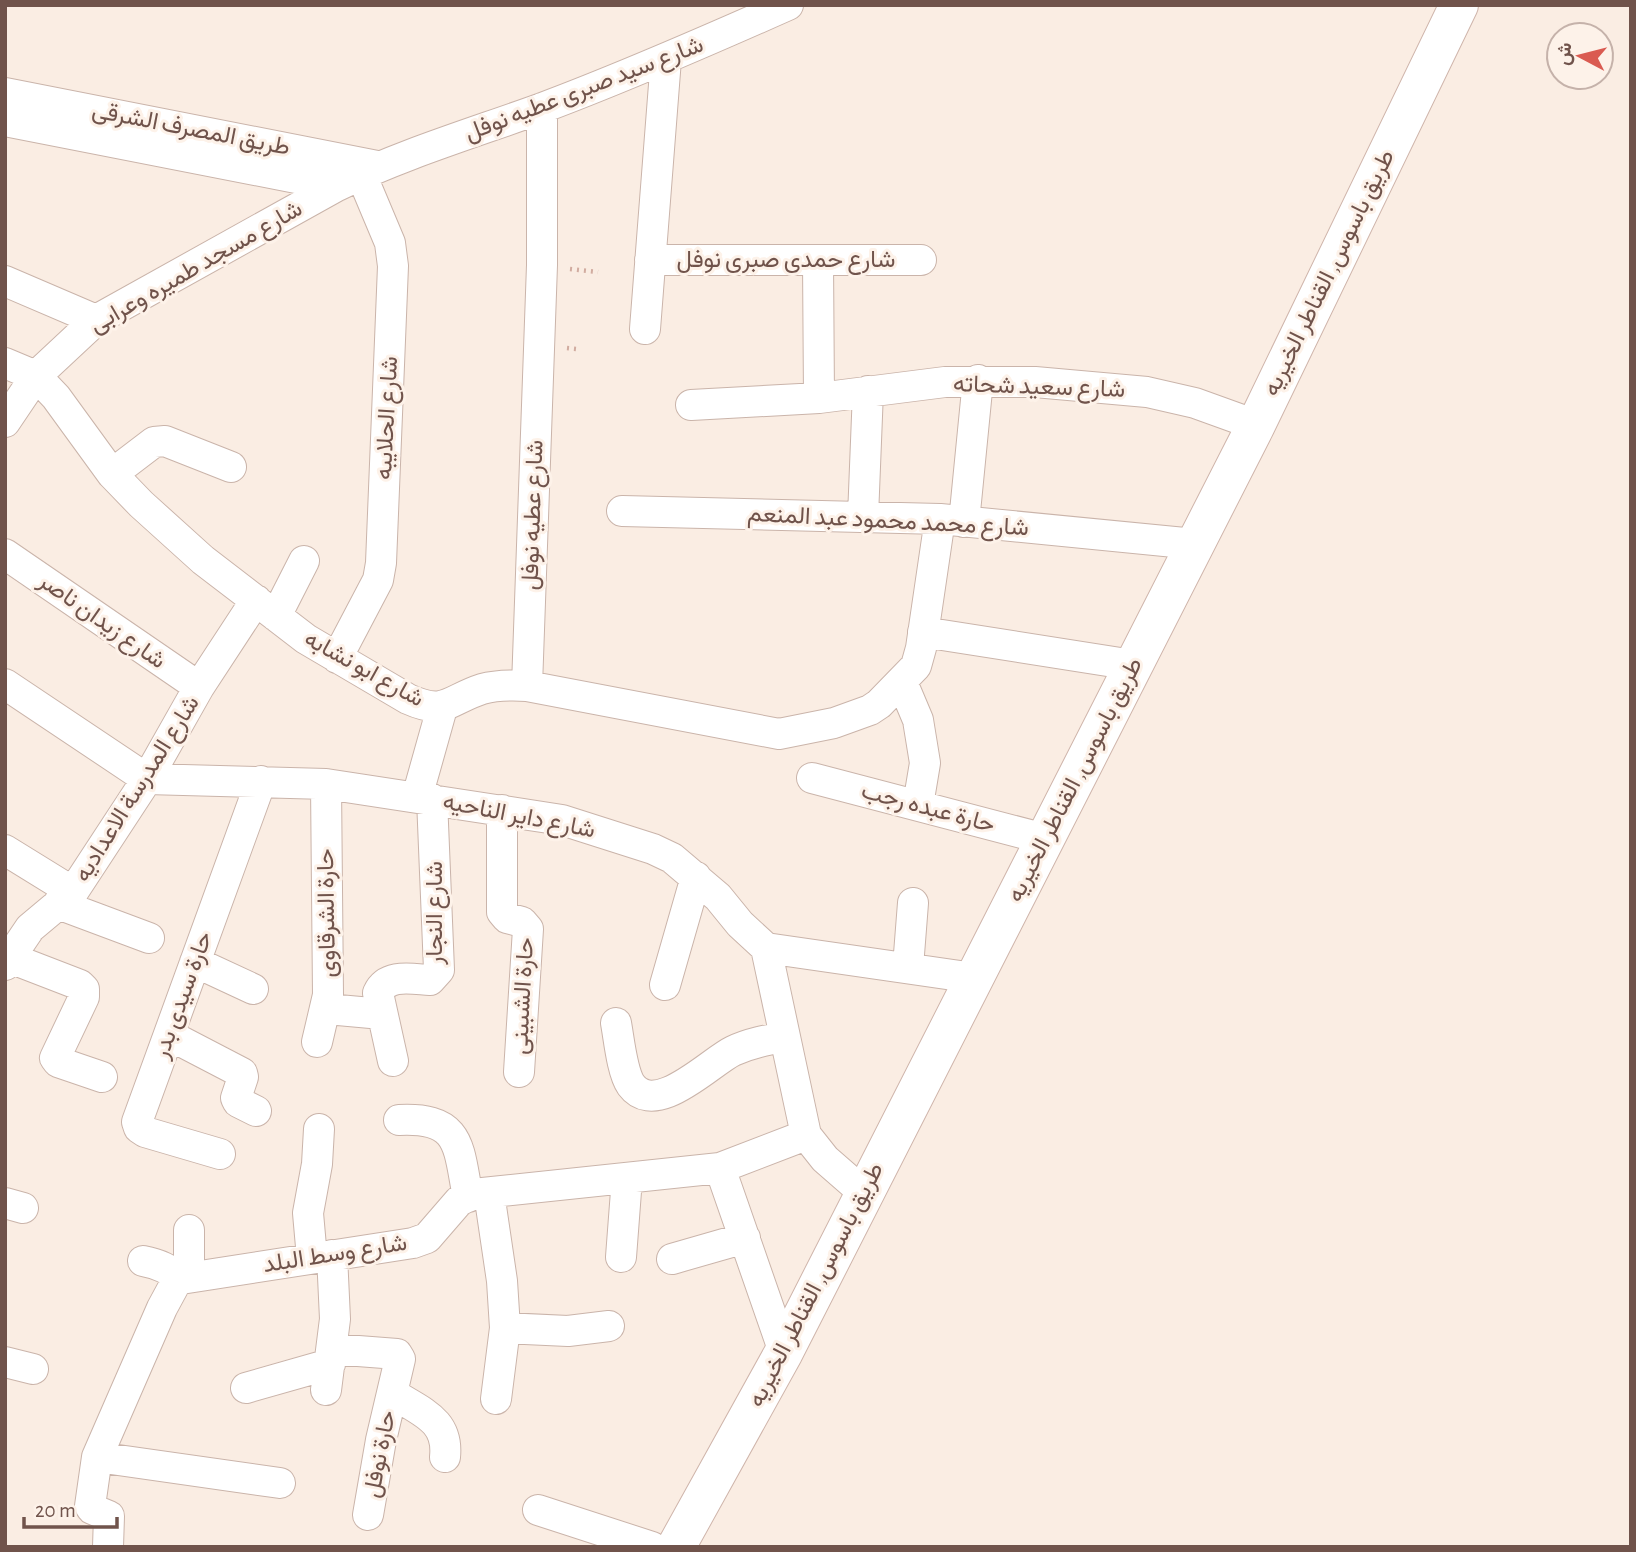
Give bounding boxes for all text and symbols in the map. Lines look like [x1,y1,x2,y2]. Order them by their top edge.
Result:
north arrow [1545,21,1615,91]
street label: شارع سيد صبرى عطيه نوفل [461,32,708,148]
text: ش [1554,41,1576,67]
street label: طريق المصرف الشرقى [90,98,292,162]
street label: طريق باسوس, القناطر الخيريه [1259,146,1401,401]
street label: شارع مسجد طميره وعرابى [86,196,308,340]
street label: شارع حمدى صبرى نوفل [677,248,895,275]
street label: شارع الحلايبه [372,356,405,481]
street label: شارع سعيد شحاته [952,372,1126,405]
street label: شارع عطيه نوفل [518,439,551,591]
street label: شارع محمد محمود عبد المنعم [747,502,1029,543]
street label: شارع زيدان ناصر [32,568,170,676]
street label: شارع ابو نشابه [299,626,428,714]
street label: طريق باسوس, القناطر الخيريه [1003,654,1149,907]
street label: شارع المدرسة الاعداديه [70,692,207,888]
street label: حارة عبده رجب [858,779,997,839]
street label: شارع داير الناحيه [440,789,597,846]
street label: حارة الشرقاوى [314,848,342,978]
street label: شارع النجار [423,861,450,966]
street label: حارة سيدى بدر [149,928,219,1063]
street label: حارة الشبينى [508,937,540,1055]
street label: طريق باسوس, القناطر الخيريه [744,1159,890,1412]
street label: شارع وسط البلد [261,1231,409,1280]
street label: حارة نوفل [360,1408,402,1500]
scale bar [24,1486,117,1530]
text: 20 m [35,1500,76,1521]

